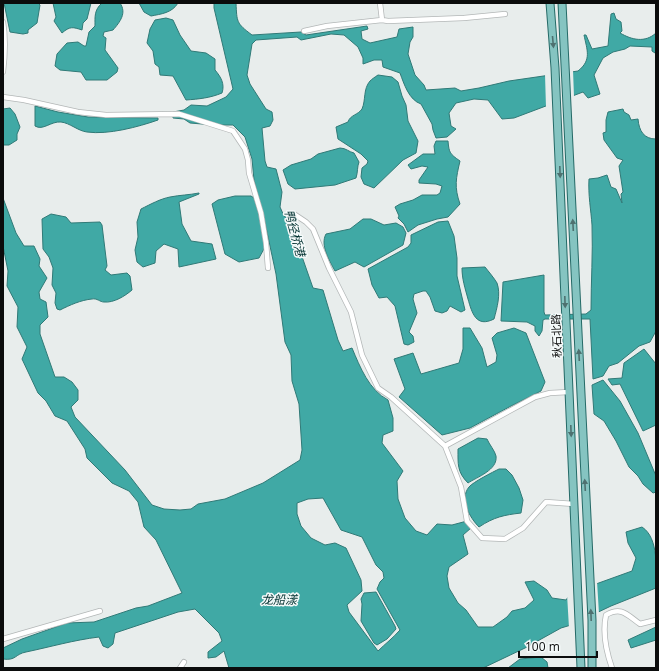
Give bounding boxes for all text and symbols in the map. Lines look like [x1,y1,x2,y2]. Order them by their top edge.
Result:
one-way arrow [550,36,556,48]
one-way arrow [556,166,563,178]
water label: 鸭径桥港 [281,208,310,260]
one-way arrow [569,219,576,231]
one-way arrow [562,296,569,308]
street label: 秋石北路 [548,314,564,358]
one-way arrow [575,349,582,361]
one-way arrow [568,425,574,438]
one-way arrow [582,478,588,491]
water label: 龙船漾 [261,591,299,608]
one-way arrow [588,609,595,621]
scale bar [519,633,597,659]
text: 100 m [525,638,560,655]

